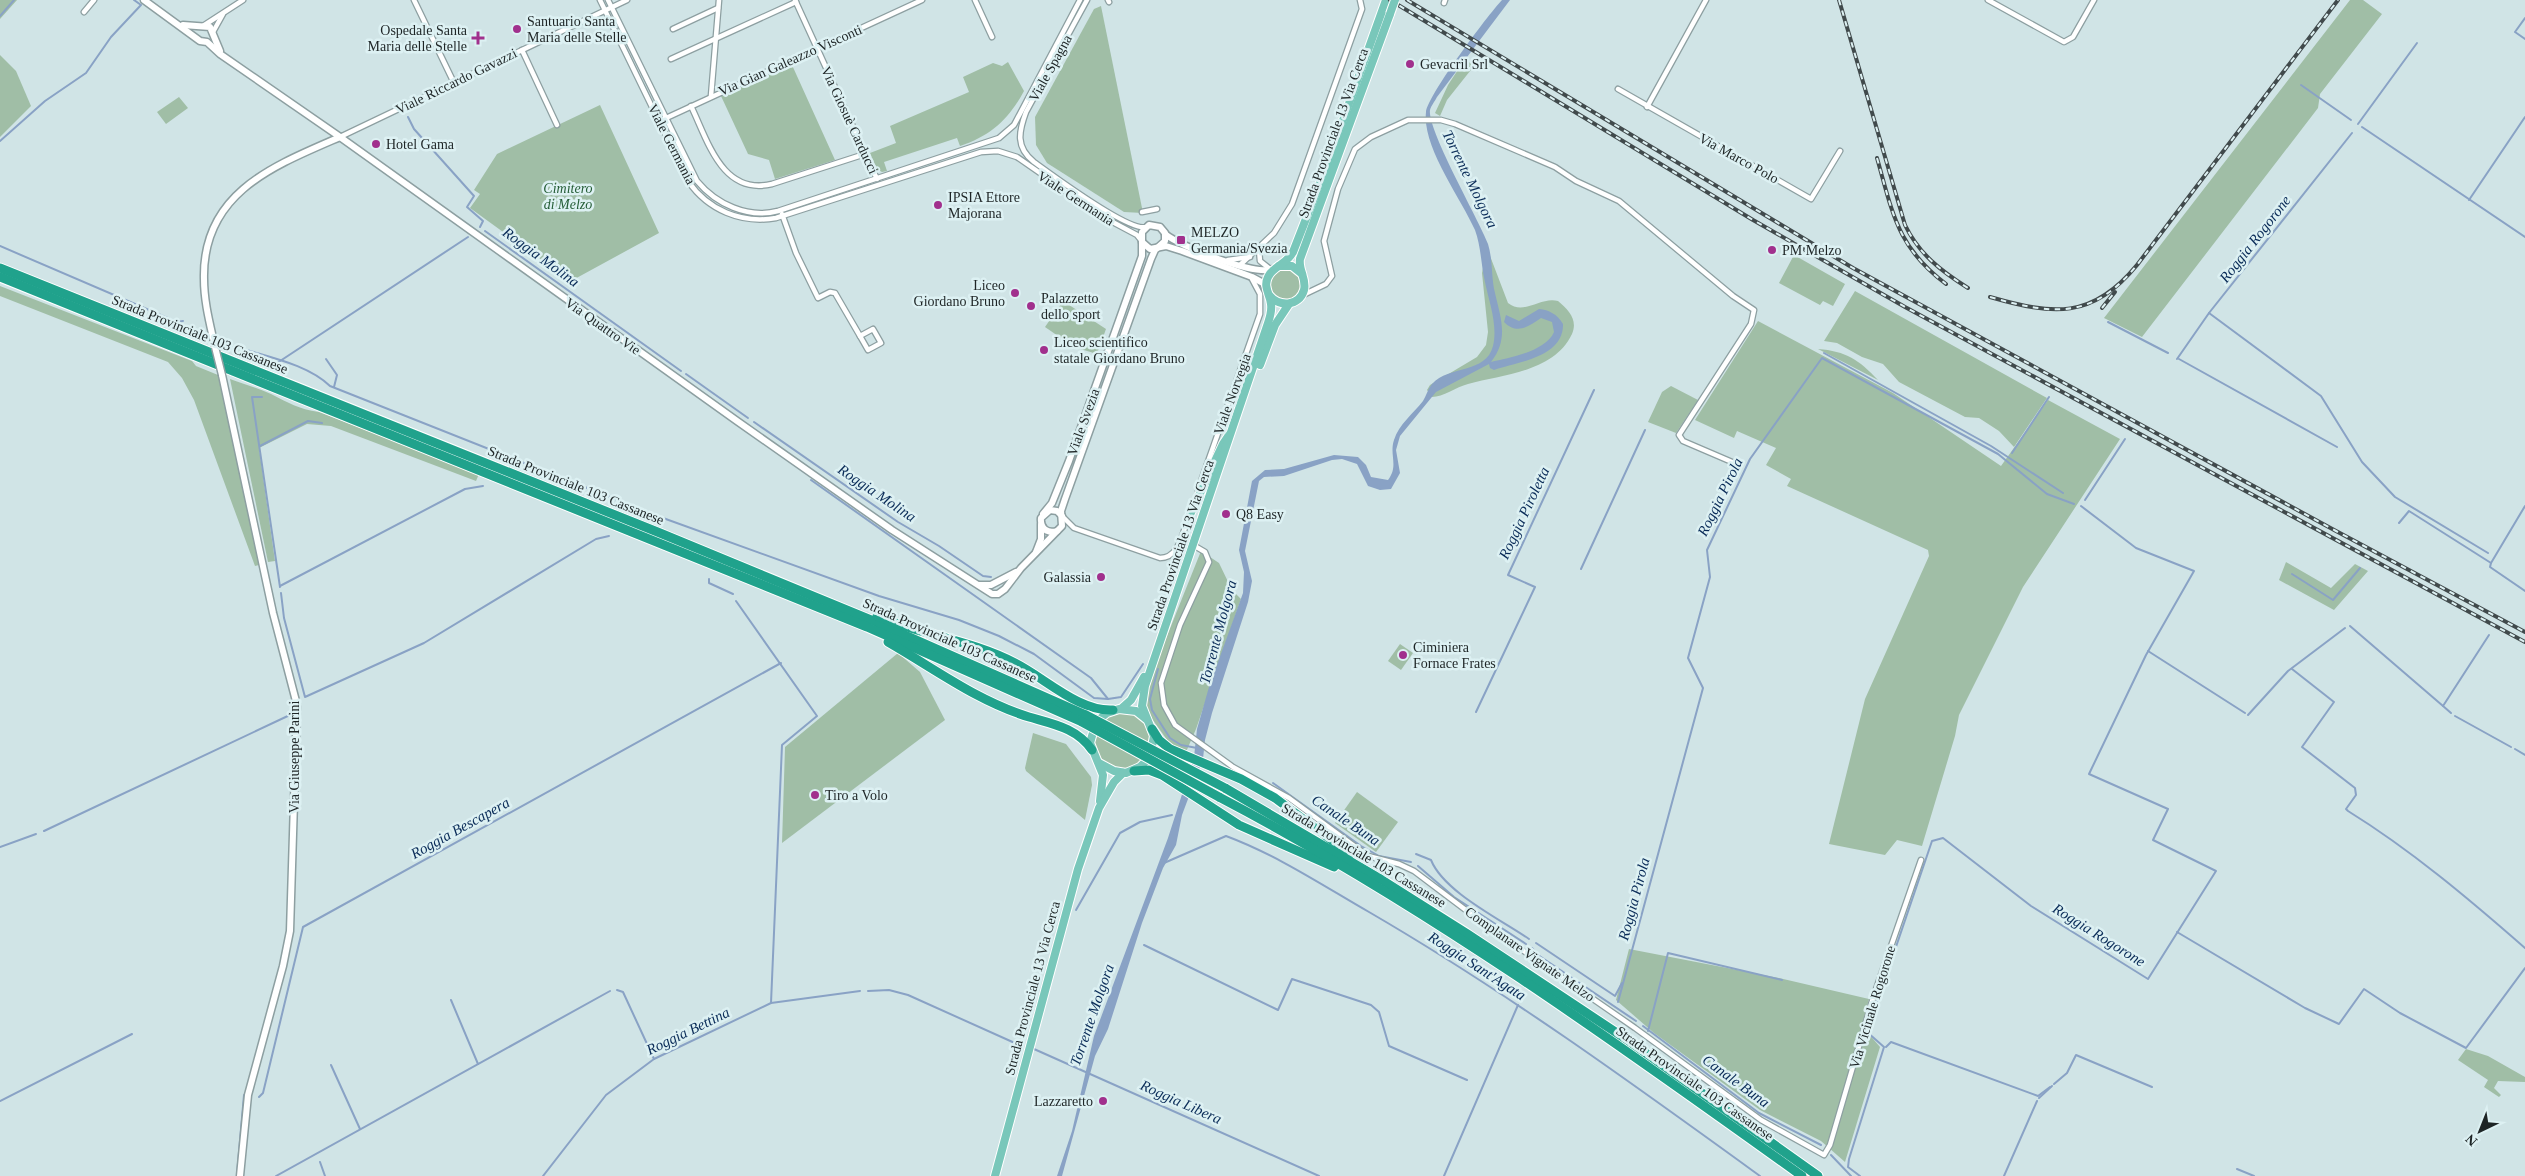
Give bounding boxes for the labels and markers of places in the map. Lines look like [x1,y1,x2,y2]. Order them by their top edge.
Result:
place label: Santuario Santa Maria delle Stelle [527,14,627,45]
place label: Ospedale Santa Maria delle Stelle [367,23,468,54]
marker: Santuario Santa Maria delle Stelle [511,23,523,35]
marker: Ospedale Santa Maria delle Stelle [471,31,485,45]
place label: Gevacril Srl [1420,57,1488,72]
marker: Gevacril Srl [1404,58,1416,70]
place label: Hotel Gama [386,137,455,152]
marker: Hotel Gama [370,138,382,150]
place label: IPSIA Ettore Majorana [948,190,1020,221]
marker: IPSIA Ettore Majorana [932,199,944,211]
place label: MELZO Germania/Svezia [1191,225,1288,256]
marker: MELZO Germania/Svezia [1175,234,1187,246]
place label: PM Melzo [1782,243,1842,258]
marker: PM Melzo [1766,244,1778,256]
place label: Liceo Giordano Bruno [914,278,1005,309]
marker: Liceo Giordano Bruno [1009,287,1021,299]
place label: Palazzetto dello sport [1041,291,1101,322]
marker: Palazzetto dello sport [1025,300,1037,312]
place label: Liceo scientifico statale Giordano Bruno [1054,335,1185,366]
marker: Liceo scientifico statale Giordano Bruno [1038,344,1050,356]
place label: Q8 Easy [1236,507,1284,522]
marker: Q8 Easy [1220,508,1232,520]
place label: Galassia [1044,570,1092,585]
marker: Galassia [1095,571,1107,583]
place label: Ciminiera Fornace Frates [1413,640,1496,671]
marker: Ciminiera Fornace Frates [1397,649,1409,661]
place label: Tiro a Volo [825,788,888,803]
marker: Tiro a Volo [809,789,821,801]
place label: Lazzaretto [1034,1094,1093,1109]
marker: Lazzaretto [1097,1095,1109,1107]

